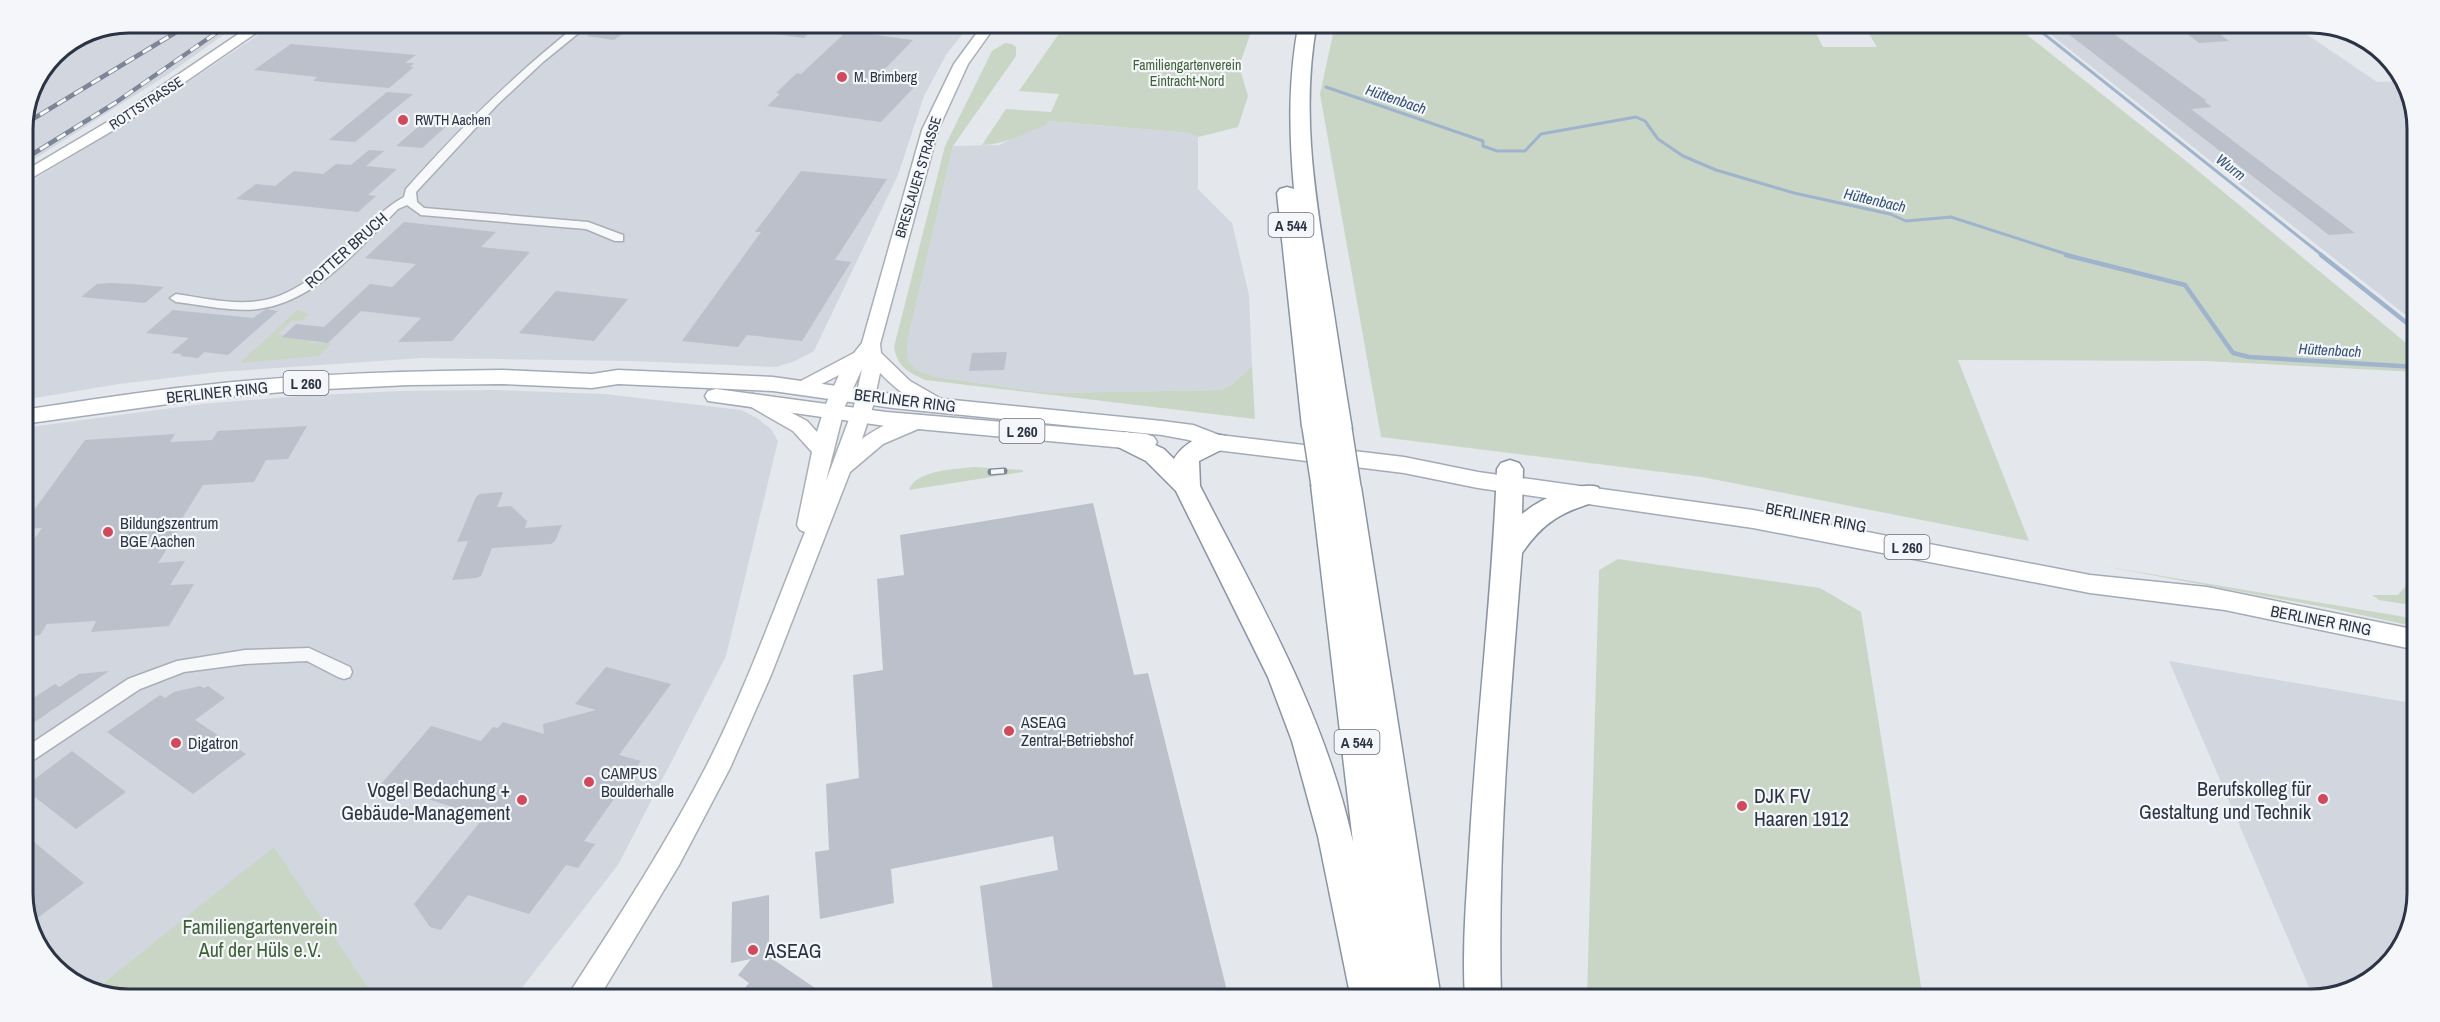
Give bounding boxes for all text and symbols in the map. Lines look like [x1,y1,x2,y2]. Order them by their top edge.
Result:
park label: Familiengartenverein Eintracht-Nord [1133,56,1241,90]
place label: M. Brimberg [854,68,918,86]
marker: M. Brimberg [835,70,849,84]
street label: ROTTSTRASSE [106,72,186,134]
water label: Hüttenbach [1363,79,1429,119]
place label: RWTH Aachen [415,111,491,129]
marker: RWTH Aachen [396,113,410,127]
street label: BRESLAUER STRASSE [891,114,945,240]
water label: Wurm [2212,149,2250,185]
water label: Hüttenbach [1842,183,1908,217]
street label: ROTTER BRUCH [300,207,392,293]
road number: A 544 [1268,213,1314,237]
water label: Hüttenbach [2298,338,2362,362]
road number: L 260 [284,371,328,395]
street label: BERLINER RING [165,376,269,408]
street label: BERLINER RING [853,383,957,417]
road number: L 260 [1000,419,1044,443]
street label: BERLINER RING [1764,496,1868,538]
place label: Bildungszentrum BGE Aachen [120,512,218,552]
marker: Bildungszentrum BGE Aachen [101,525,115,539]
road number: L 260 [1884,535,1930,559]
street label: BERLINER RING [2269,599,2373,641]
place label: ASEAG Zentral-Betriebshof [1020,711,1134,751]
marker: ASEAG Zentral-Betriebshof [1002,724,1016,738]
road number: A 544 [1334,730,1380,754]
place label: Digatron [188,732,238,754]
marker: Digatron [169,736,183,750]
place label: CAMPUS Boulderhalle [601,762,674,802]
marker: CAMPUS Boulderhalle [582,775,596,789]
place label: Berufskolleg für Gestaltung und Technik [2139,775,2312,825]
place label: Vogel Bedachung + Gebäude-Management [341,776,510,826]
place label: DJK FV Haaren 1912 [1754,782,1849,832]
marker: Berufskolleg für Gestaltung und Technik [2316,792,2330,806]
marker: Vogel Bedachung + Gebäude-Management [515,793,529,807]
marker: DJK FV Haaren 1912 [1735,799,1749,813]
park label: Familiengartenverein Auf der Hüls e.V. [182,913,338,963]
place label: ASEAG [764,937,822,964]
marker: ASEAG [746,943,760,957]

